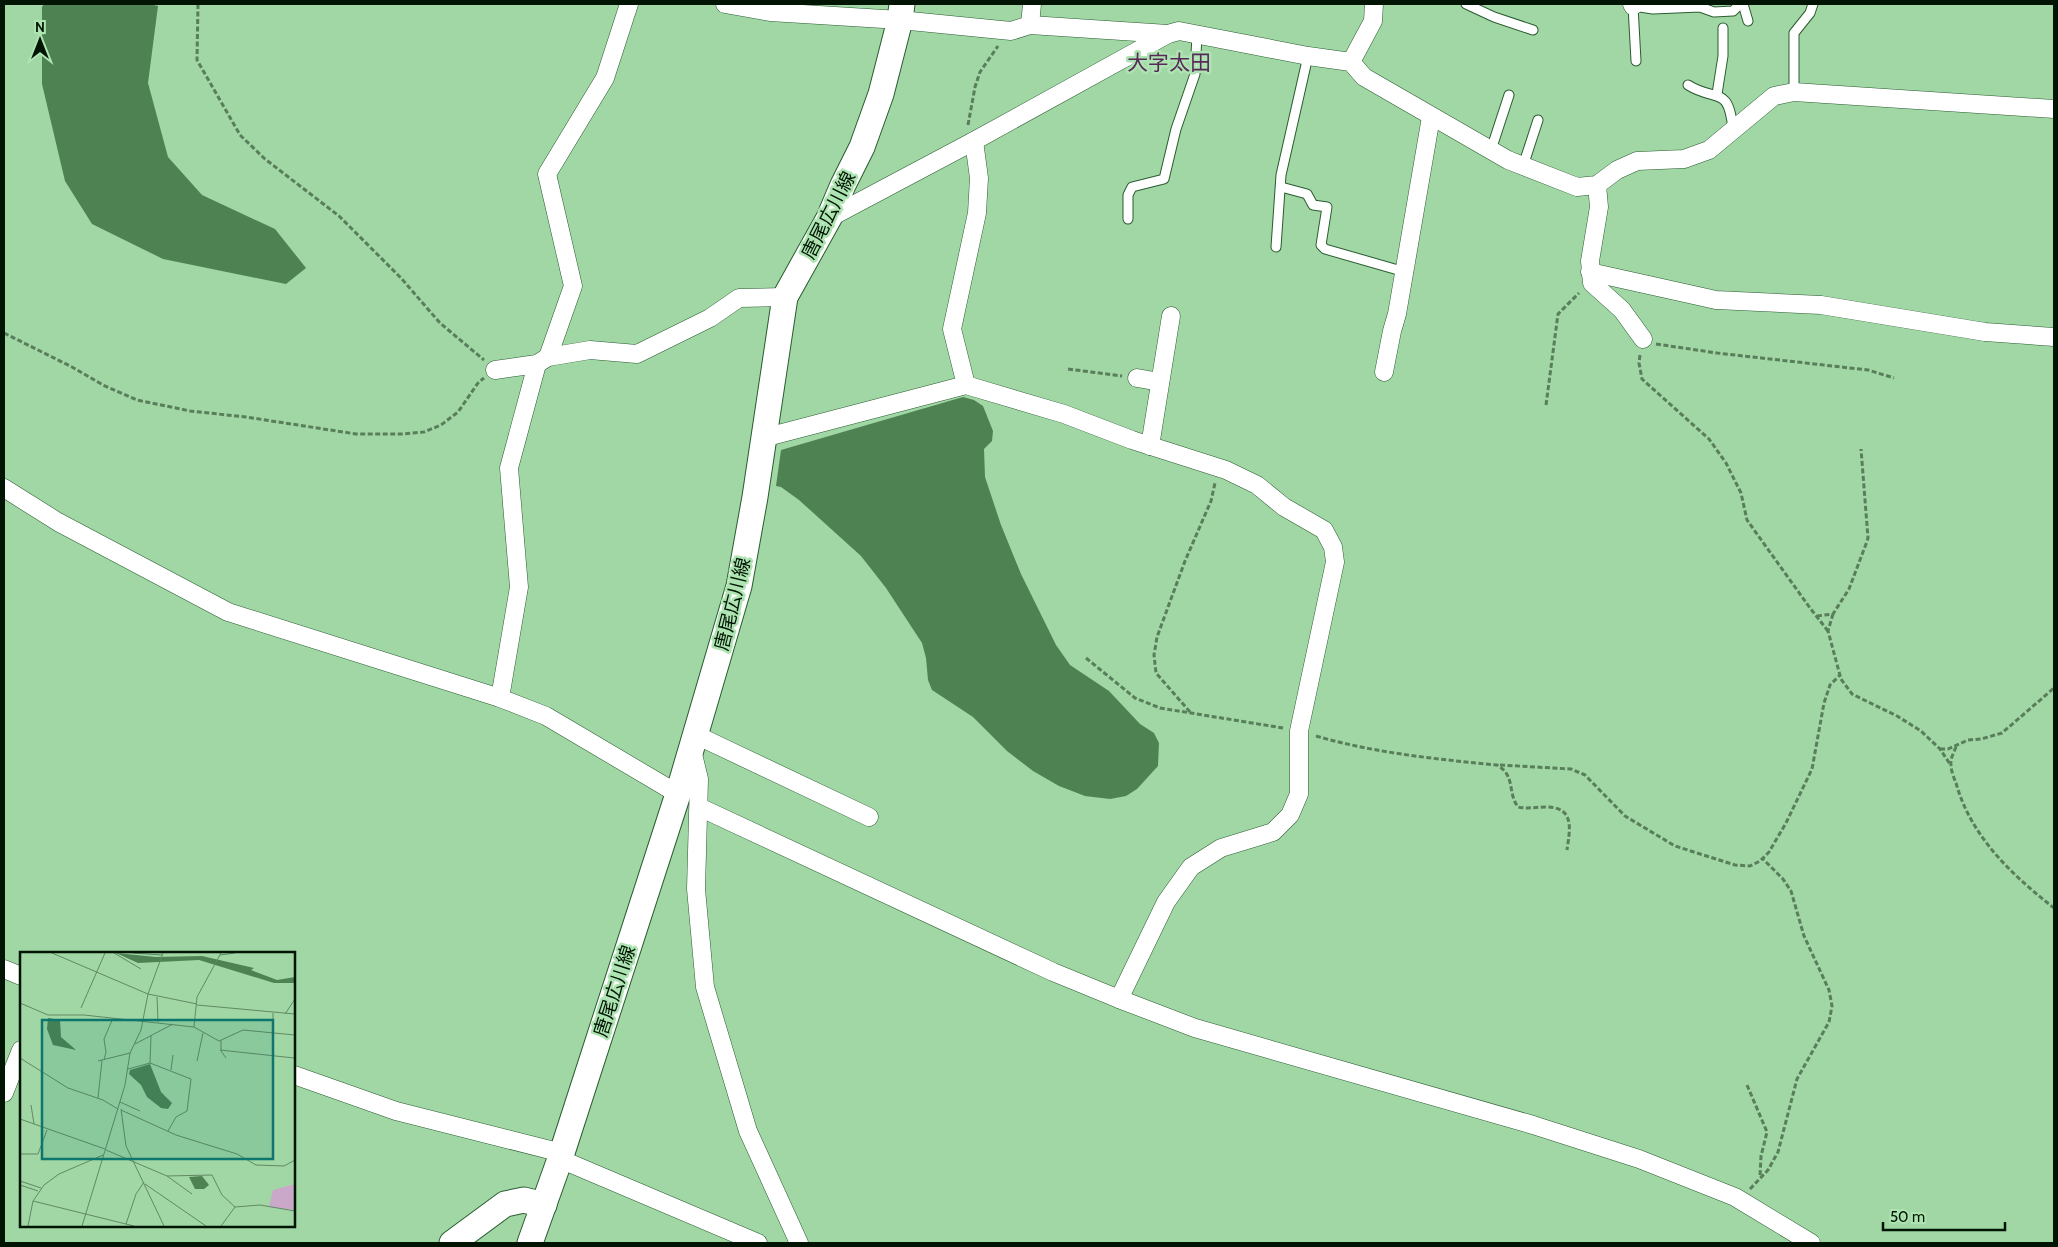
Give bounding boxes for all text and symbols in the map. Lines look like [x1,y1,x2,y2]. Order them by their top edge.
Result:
north arrow [15,15,65,65]
text: N [35,18,45,36]
district label: 大字太田 [1127,50,1211,75]
street label: 唐尾広川線 [797,168,860,263]
street label: 唐尾広川線 [710,555,755,653]
street label: 唐尾広川線 [589,942,640,1040]
inset map [20,952,295,1227]
scale bar [1883,1200,2006,1232]
text: 50 m [1890,1208,1925,1226]

